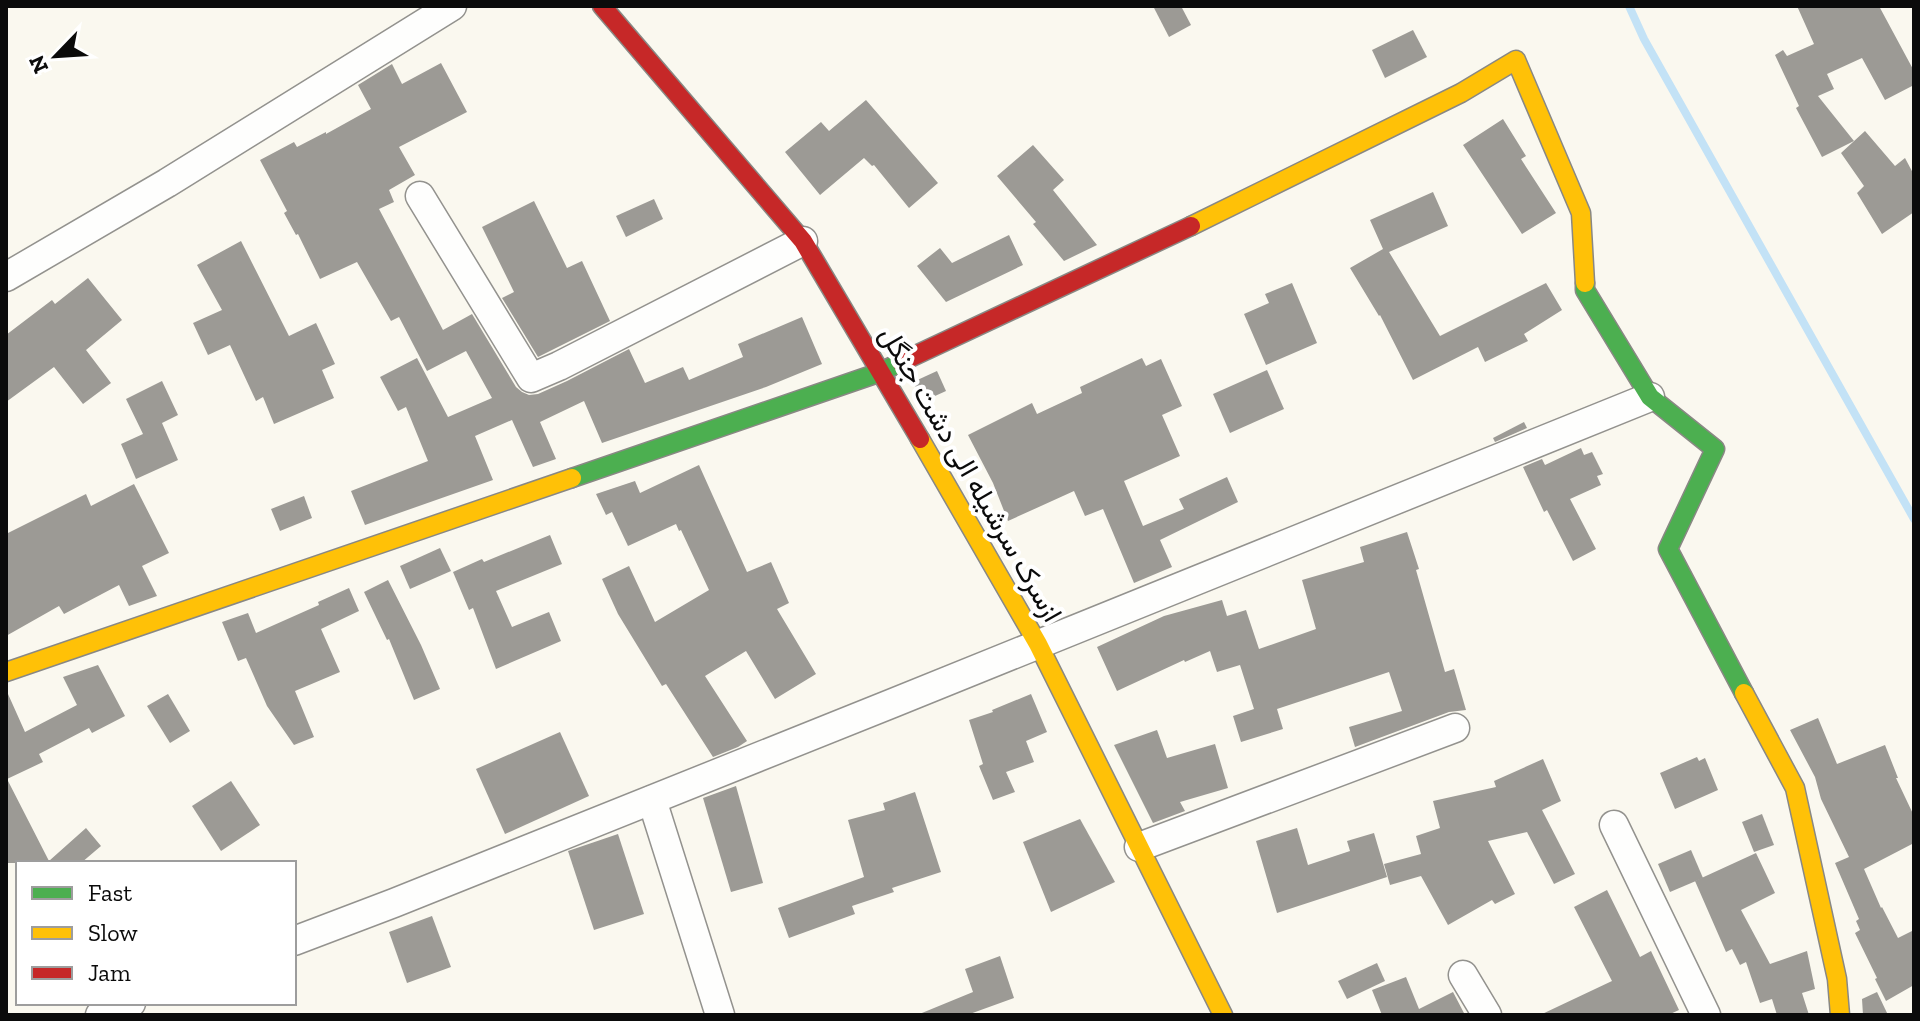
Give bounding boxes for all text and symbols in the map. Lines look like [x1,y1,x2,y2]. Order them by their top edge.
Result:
north arrow [16,16,96,96]
text: N [22,51,54,78]
street label: ازسرک سرشیله الی دشت جنگل [872,320,1069,628]
legend [16,861,296,1005]
text: Fast [88,878,132,907]
text: Slow [88,918,138,947]
text: Jam [88,958,131,987]

